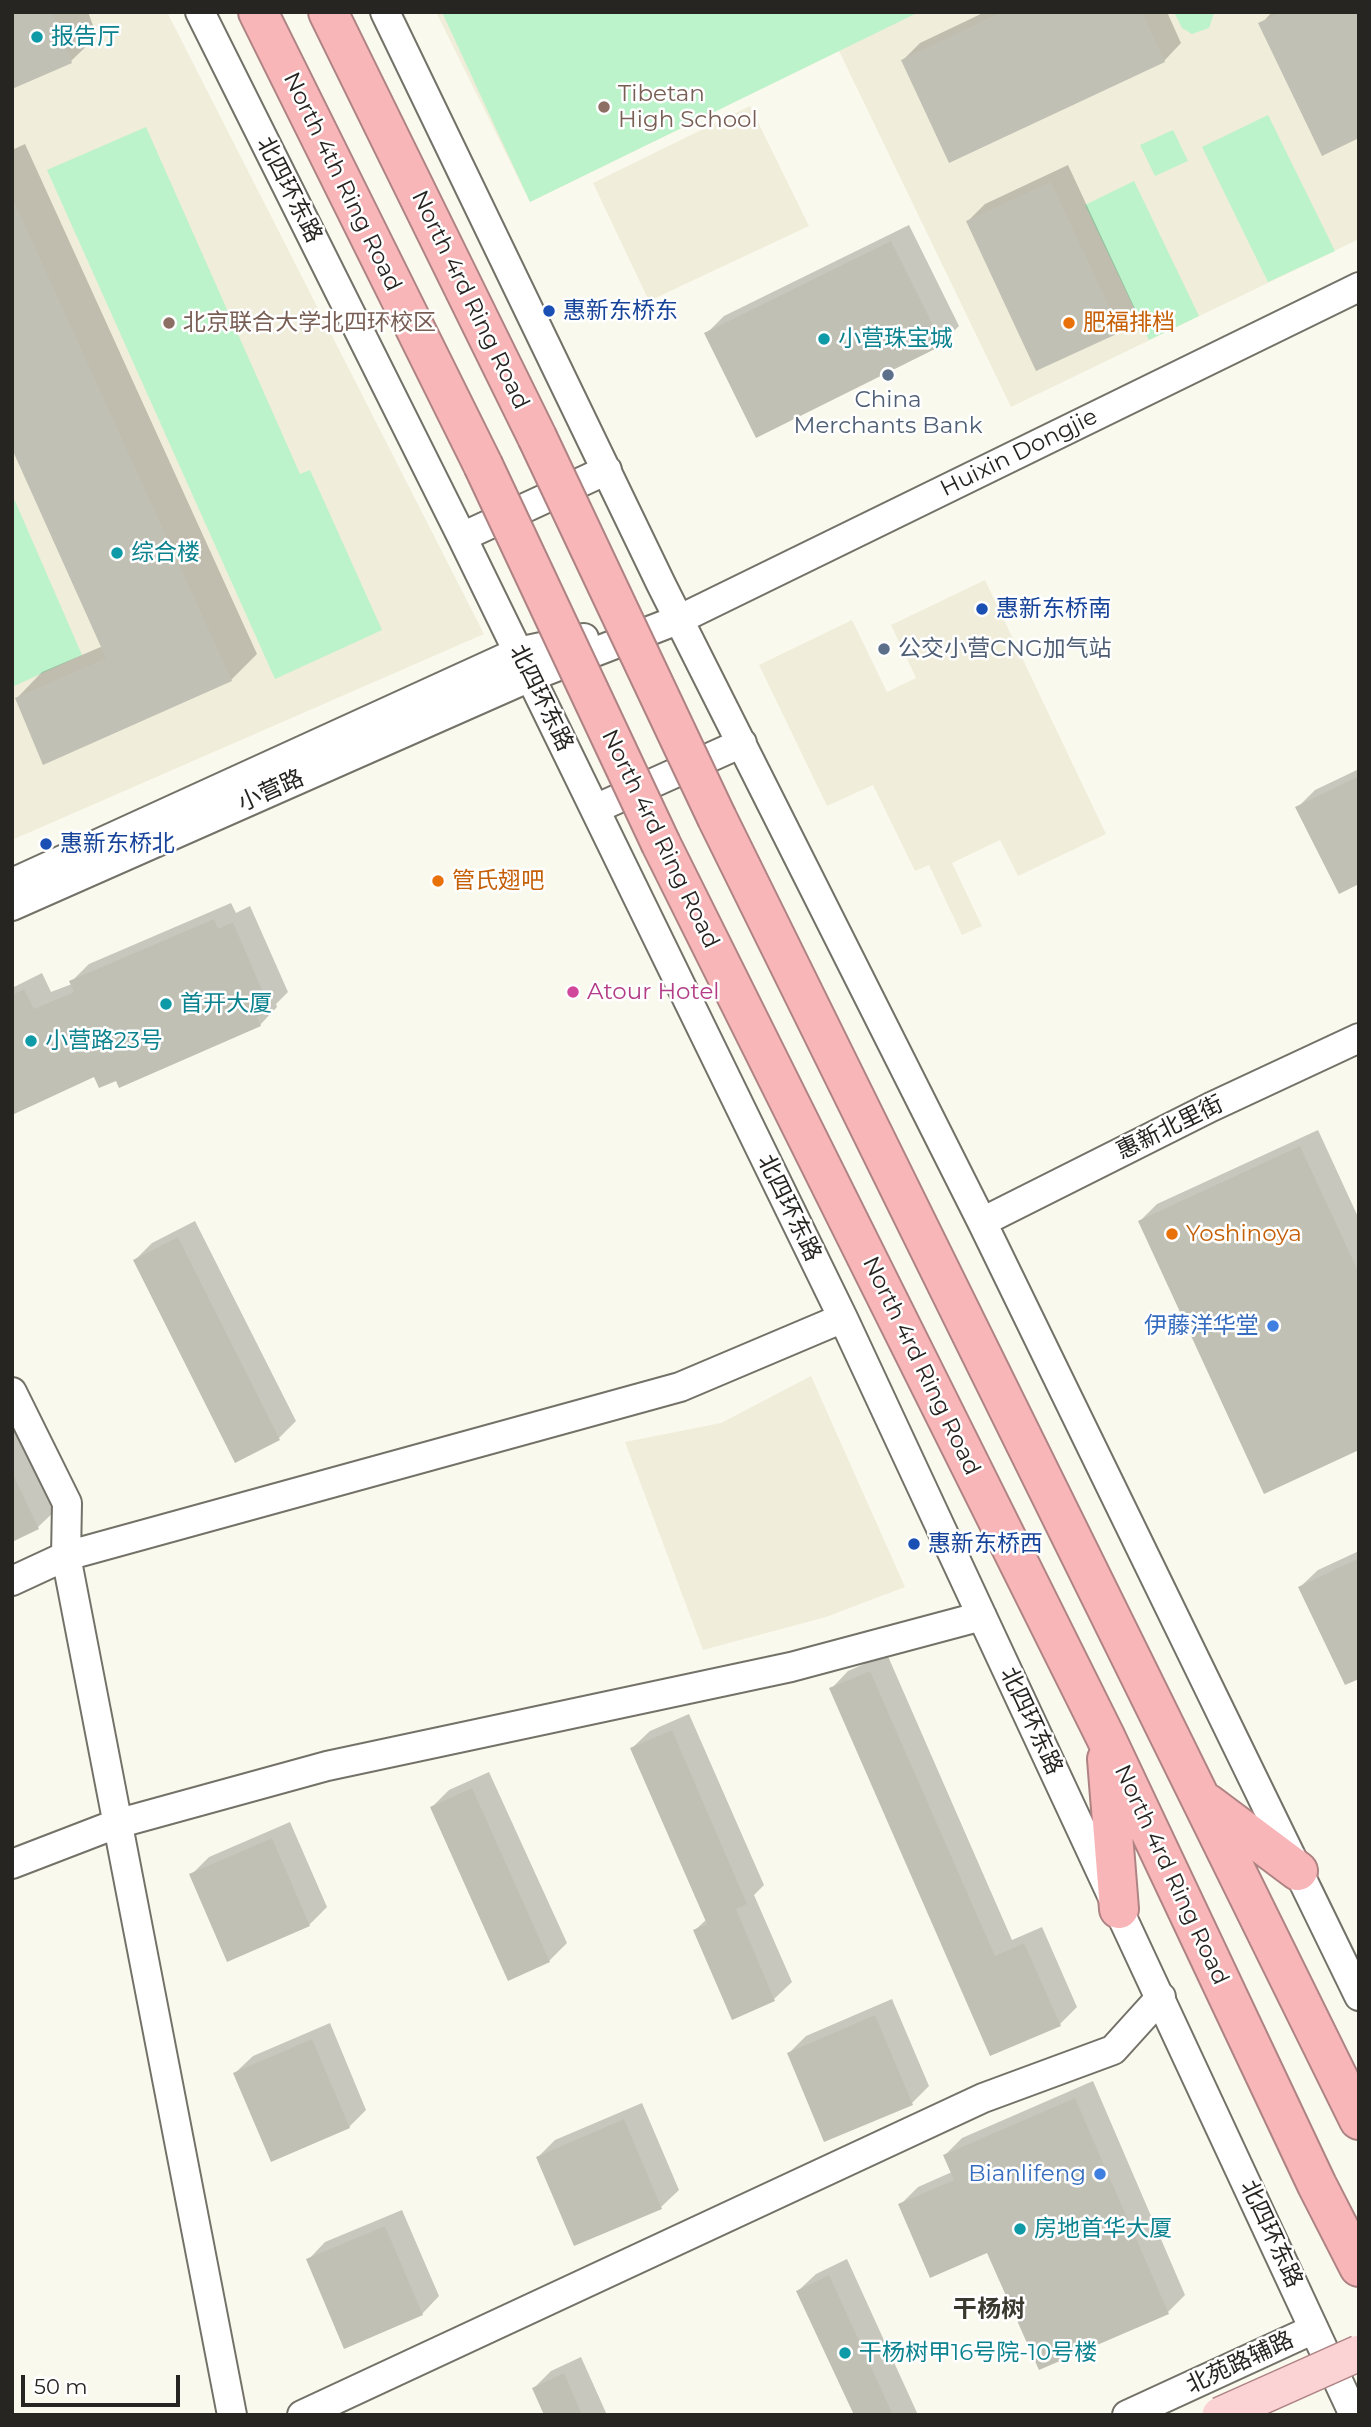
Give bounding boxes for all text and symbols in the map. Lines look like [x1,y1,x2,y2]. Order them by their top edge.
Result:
place label: 报告厅 [51,23,120,51]
marker: 报告厅 [29,29,45,45]
street label: North 4th Ring Road [277,68,407,296]
place label: Tibetan High School [618,80,758,134]
marker: Tibetan High School [596,99,612,115]
street label: 北四环东路 [251,133,327,247]
street label: North 4rd Ring Road [405,186,535,414]
place label: 惠新东桥东 [563,297,678,325]
marker: 惠新东桥东 [541,303,557,319]
place label: 北京联合大学北四环校区 [183,309,436,337]
place label: 肥福排档 [1083,309,1175,337]
marker: 北京联合大学北四环校区 [161,315,177,331]
marker: 肥福排档 [1061,315,1077,331]
place label: 小营珠宝城 [838,325,953,353]
marker: 小营珠宝城 [816,331,832,347]
marker: China Merchants Bank [880,367,896,383]
place label: China Merchants Bank [793,386,983,440]
street label: Huixin Dongjie [936,403,1102,503]
place label: 综合楼 [131,539,200,567]
marker: 综合楼 [109,545,125,561]
place label: 惠新东桥南 [996,595,1111,623]
marker: 惠新东桥南 [974,601,990,617]
place label: 公交小营CNG加气站 [898,635,1112,663]
street label: 北四环东路 [503,640,579,756]
marker: 公交小营CNG加气站 [876,641,892,657]
street label: North 4rd Ring Road [595,725,725,953]
street label: 小营路 [234,764,308,818]
place label: 惠新东桥北 [60,830,175,858]
marker: 惠新东桥北 [38,836,54,852]
place label: 管氏翅吧 [452,867,544,895]
marker: 管氏翅吧 [430,873,446,889]
place label: Atour Hotel [587,978,720,1006]
marker: Atour Hotel [565,984,581,1000]
place label: 首开大厦 [180,990,272,1018]
marker: 首开大厦 [158,996,174,1012]
place label: 小营路23号 [45,1027,163,1055]
marker: 小营路23号 [23,1033,39,1049]
street label: 惠新北里街 [1112,1090,1228,1166]
street label: 北四环东路 [751,1150,827,1266]
place label: Yoshinoya [1186,1220,1302,1248]
marker: Yoshinoya [1164,1226,1180,1242]
street label: North 4rd Ring Road [856,1252,986,1480]
place label: 伊藤洋华堂 [1144,1312,1259,1340]
marker: 伊藤洋华堂 [1265,1318,1281,1334]
place label: 惠新东桥西 [928,1530,1043,1558]
marker: 惠新东桥西 [906,1536,922,1552]
street label: 北四环东路 [994,1663,1068,1779]
street label: North 4rd Ring Road [1108,1761,1234,1989]
place label: Bianlifeng [968,2160,1086,2188]
marker: Bianlifeng [1092,2166,1108,2182]
street label: 北四环东路 [1234,2176,1308,2292]
place label: 房地首华大厦 [1034,2215,1172,2243]
marker: 房地首华大厦 [1012,2221,1028,2237]
district label: 干杨树 [953,2296,1025,2324]
street label: 北苑路辅路 [1182,2326,1298,2400]
place label: 干杨树甲16号院-10号楼 [859,2339,1097,2367]
marker: 干杨树甲16号院-10号楼 [837,2345,853,2361]
scale bar [24,2360,184,2404]
text: 50 m [34,2374,88,2399]

